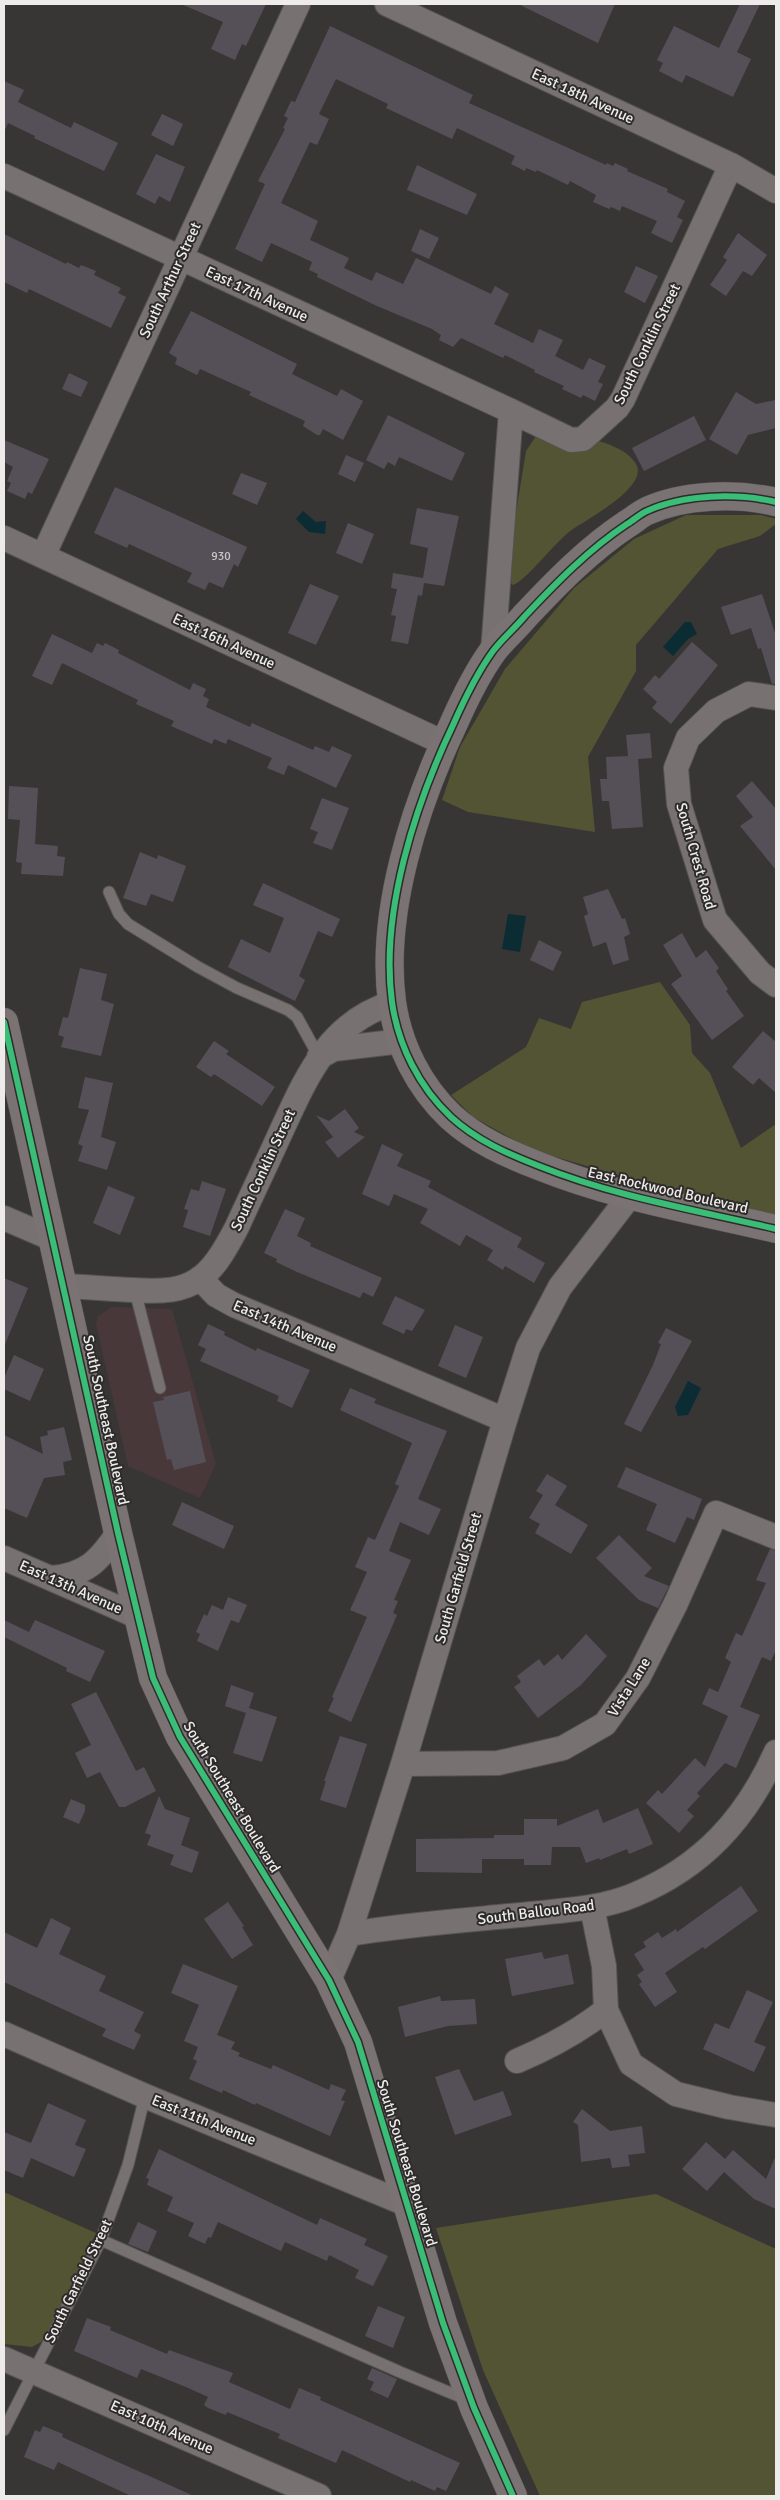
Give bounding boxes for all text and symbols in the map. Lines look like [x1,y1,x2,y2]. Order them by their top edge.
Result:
street label: East 18th Avenue [529,64,637,128]
street label: South Arthur Street [135,219,205,341]
street label: East 17th Avenue [203,262,311,326]
street label: South Conklin Street [610,281,684,407]
house number: 930 [211,549,231,564]
street label: East 16th Avenue [170,609,278,673]
street label: South Crest Road [672,801,720,911]
street label: South Conklin Street [227,1106,299,1234]
street label: East Rockwood Boulevard [586,1163,750,1217]
street label: East 14th Avenue [230,1296,340,1356]
street label: South Southeast Boulevard [79,1333,133,1507]
street label: South Garfield Street [431,1511,485,1645]
street label: East 13th Avenue [17,1556,125,1618]
street label: Vista Lane [604,1654,654,1720]
street label: South Southeast Boulevard [180,1718,284,1876]
street label: South Ballou Road [477,1896,596,1928]
street label: South Southeast Boulevard [373,2077,441,2249]
street label: East 11th Avenue [149,2091,259,2149]
street label: South Garfield Street [40,2216,116,2346]
street label: East 10th Avenue [108,2396,216,2458]

